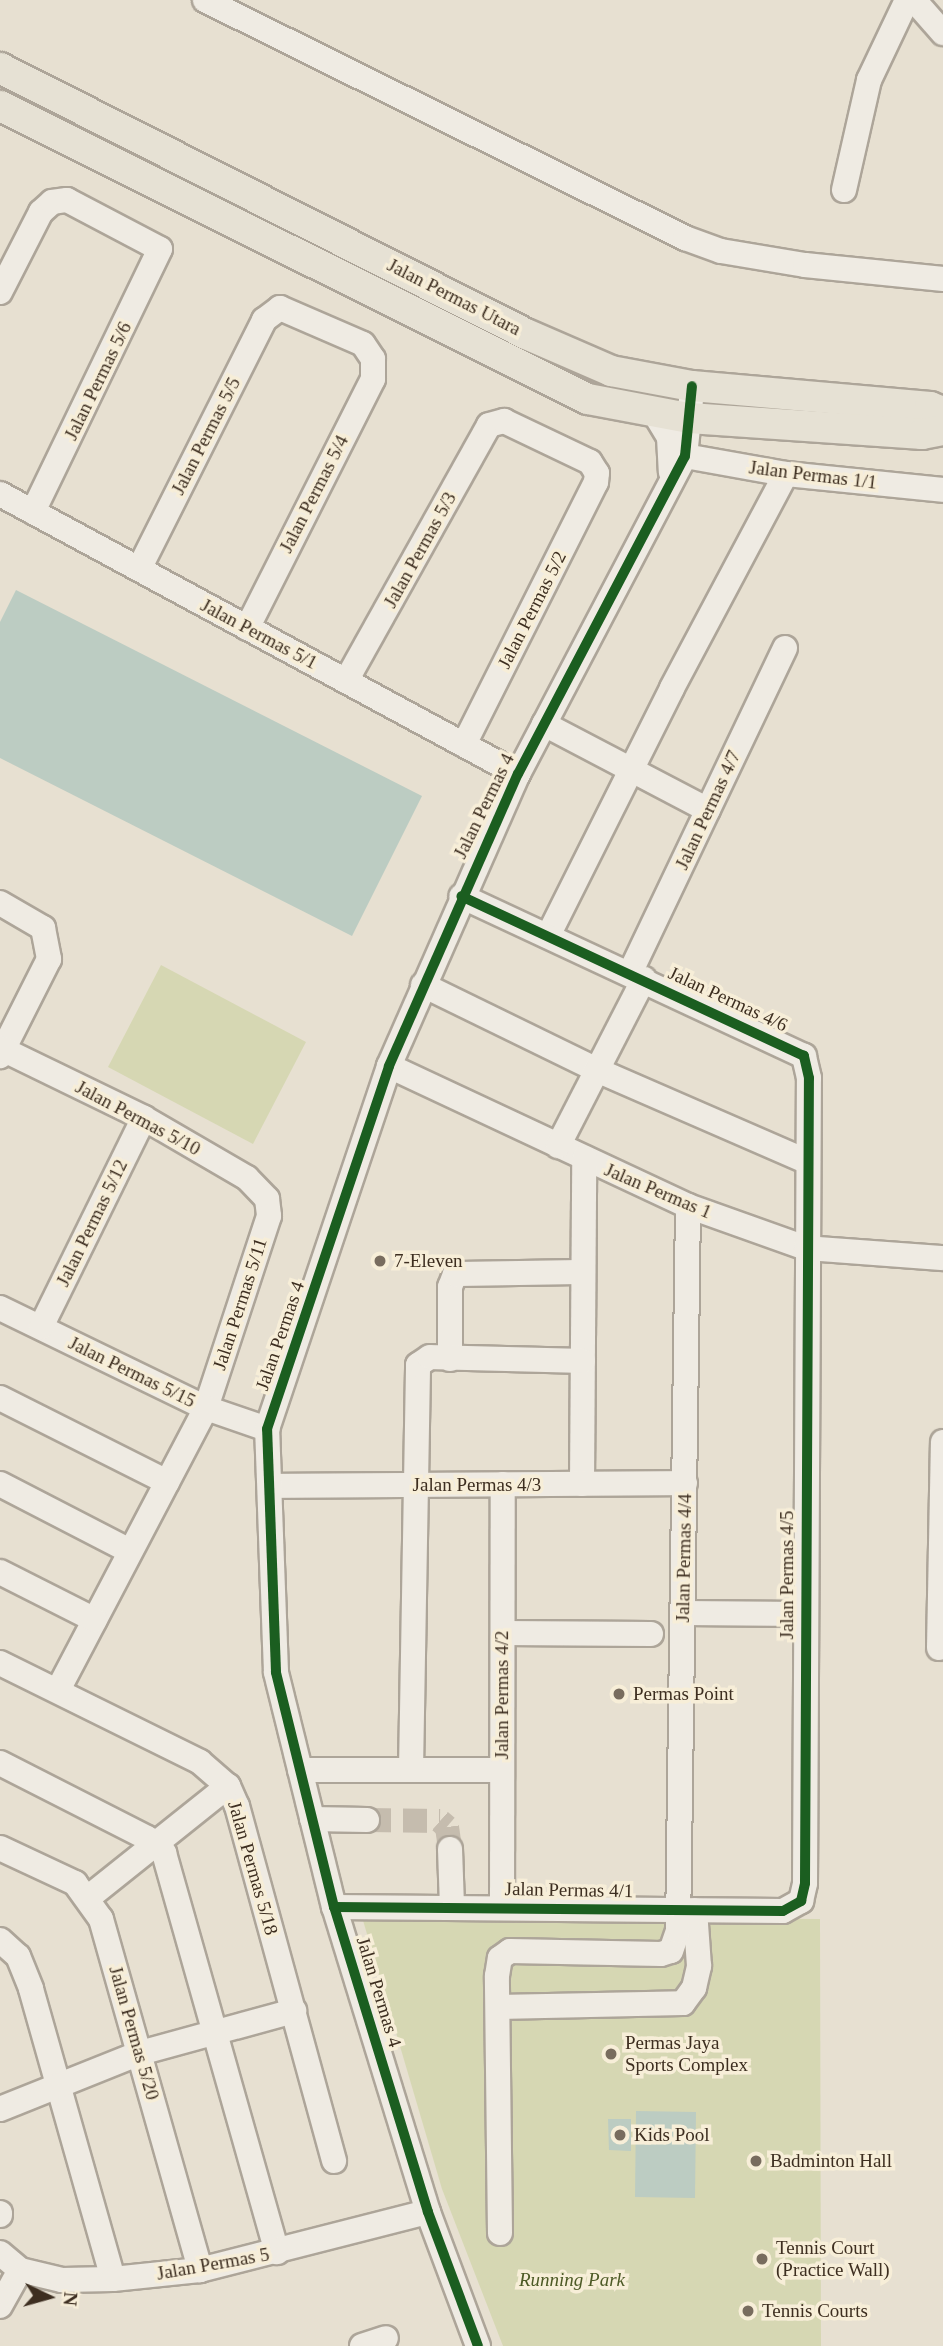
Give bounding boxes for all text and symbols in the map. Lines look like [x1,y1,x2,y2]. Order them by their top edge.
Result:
street label: Jalan Permas Utara [383,254,525,340]
street label: Jalan Permas 5/6 [60,318,136,444]
street label: Jalan Permas 5/5 [167,373,245,499]
street label: Jalan Permas 5/4 [275,431,353,557]
street label: Jalan Permas 1/1 [748,456,878,494]
street label: Jalan Permas 5/3 [379,488,461,612]
street label: Jalan Permas 5/2 [493,547,571,673]
street label: Jalan Permas 5/1 [197,594,321,674]
street label: Jalan Permas 4/7 [670,747,746,873]
street label: Jalan Permas 4 [449,750,519,862]
street label: Jalan Permas 4/6 [665,961,791,1037]
street label: Jalan Permas 5/10 [72,1075,204,1161]
street label: Jalan Permas 5/12 [51,1156,133,1290]
street label: Jalan Permas 1 [601,1158,715,1224]
street label: Jalan Permas 5/11 [208,1235,272,1373]
place label: 7-Eleven [394,1250,463,1272]
marker: 7-Eleven [372,1253,388,1269]
street label: Jalan Permas 4 [251,1278,309,1394]
street label: Jalan Permas 5/15 [65,1331,199,1413]
street label: Jalan Permas 4/3 [413,1474,541,1496]
street label: Jalan Permas 4/4 [671,1493,697,1623]
street label: Jalan Permas 4/5 [776,1511,798,1639]
street label: Jalan Permas 4/2 [491,1631,513,1759]
place label: Permas Point [633,1683,734,1705]
marker: Permas Point [611,1686,627,1702]
street label: Jalan Permas 5/18 [223,1798,283,1938]
street label: Jalan Permas 4/1 [504,1877,634,1903]
street label: Jalan Permas 4 [351,1934,407,2050]
street label: Jalan Permas 5/20 [104,1963,164,2103]
place label: Permas Jaya Sports Complex [625,2032,748,2076]
marker: Permas Jaya Sports Complex [603,2046,619,2062]
place label: Kids Pool [634,2124,709,2146]
marker: Kids Pool [612,2127,628,2143]
place label: Badminton Hall [770,2150,892,2172]
marker: Badminton Hall [748,2153,764,2169]
place label: Tennis Court (Practice Wall) [776,2237,890,2281]
street label: Jalan Permas 5 [155,2243,271,2285]
marker: Tennis Court (Practice Wall) [754,2251,770,2267]
north arrow [14,2262,84,2332]
park label: Running Park [519,2269,625,2291]
text: N [59,2291,81,2307]
place label: Tennis Courts [762,2300,868,2322]
marker: Tennis Courts [740,2303,756,2319]

